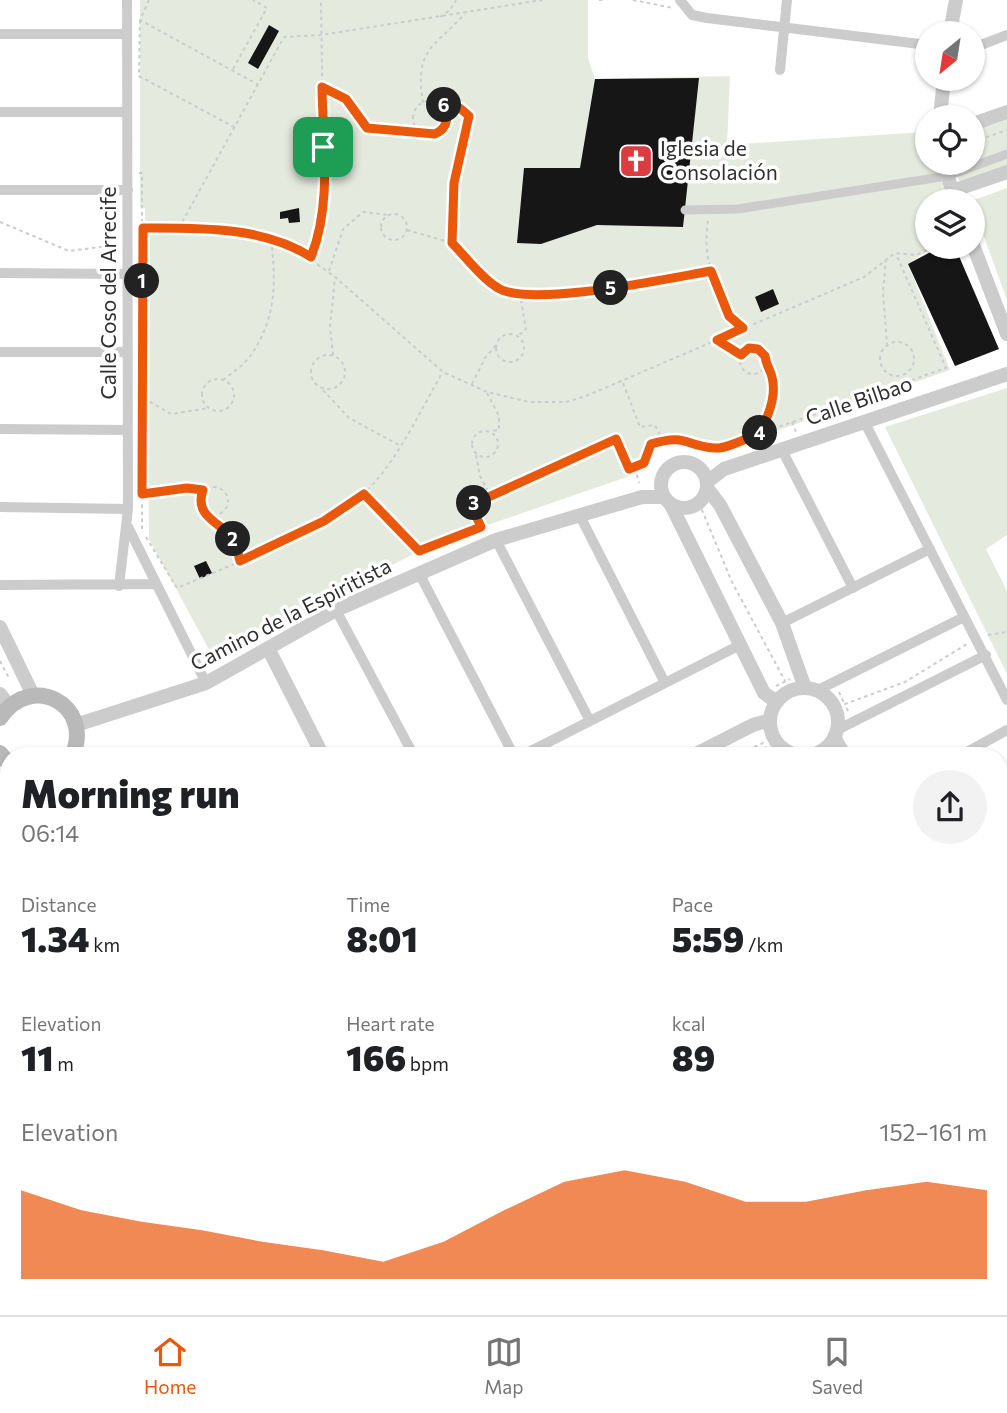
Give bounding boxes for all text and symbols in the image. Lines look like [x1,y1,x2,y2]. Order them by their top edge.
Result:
north arrow [915,21,985,91]
map controls [915,21,985,259]
pin: 6 [426,88,462,122]
text: 6 [438,93,449,116]
button: locate [915,105,985,175]
pin [293,117,353,177]
icon: arrive [304,128,342,166]
place label: Iglesia de Consolación [660,135,778,184]
church icon: Iglesia de Consolación [617,142,655,180]
street label: Calle Coso del Arrecife [95,186,120,400]
button: layers [915,189,985,259]
pin: 1 [124,264,160,298]
text: 1 [137,269,146,292]
pin: 5 [594,270,628,306]
text: 5 [605,276,616,299]
street label: Calle Bilbao [802,370,915,430]
pin: 4 [742,416,778,450]
text: 4 [754,421,765,444]
pin: 3 [456,486,491,520]
text: 3 [468,491,479,514]
pin: 2 [216,522,250,556]
text: 2 [227,527,238,550]
street label: Camino de la Espiritista [186,552,395,675]
text: Morning run [21,769,240,816]
button: share [913,770,987,844]
text: 06:14 [21,819,79,847]
text: Distance [21,893,97,916]
text: Time [346,893,390,916]
text: Pace [672,893,713,916]
text: 1.34 [21,916,90,959]
text: 8:01 [346,916,418,959]
text: 5:59 [672,916,744,959]
text: km [90,933,120,956]
text: /km [744,933,783,956]
text: Elevation [21,1012,101,1035]
text: Heart rate [346,1012,435,1035]
text: kcal [672,1012,706,1035]
text: 11 [21,1035,54,1078]
text: 166 [346,1035,406,1078]
text: 89 [672,1035,715,1078]
text: m [54,1052,74,1075]
text: bpm [406,1052,449,1075]
text: Elevation [21,1118,118,1146]
text: 152–161 m [880,1118,987,1146]
tab: Home [144,1333,196,1398]
tab: Map [484,1333,524,1398]
tab: Saved [812,1333,863,1398]

